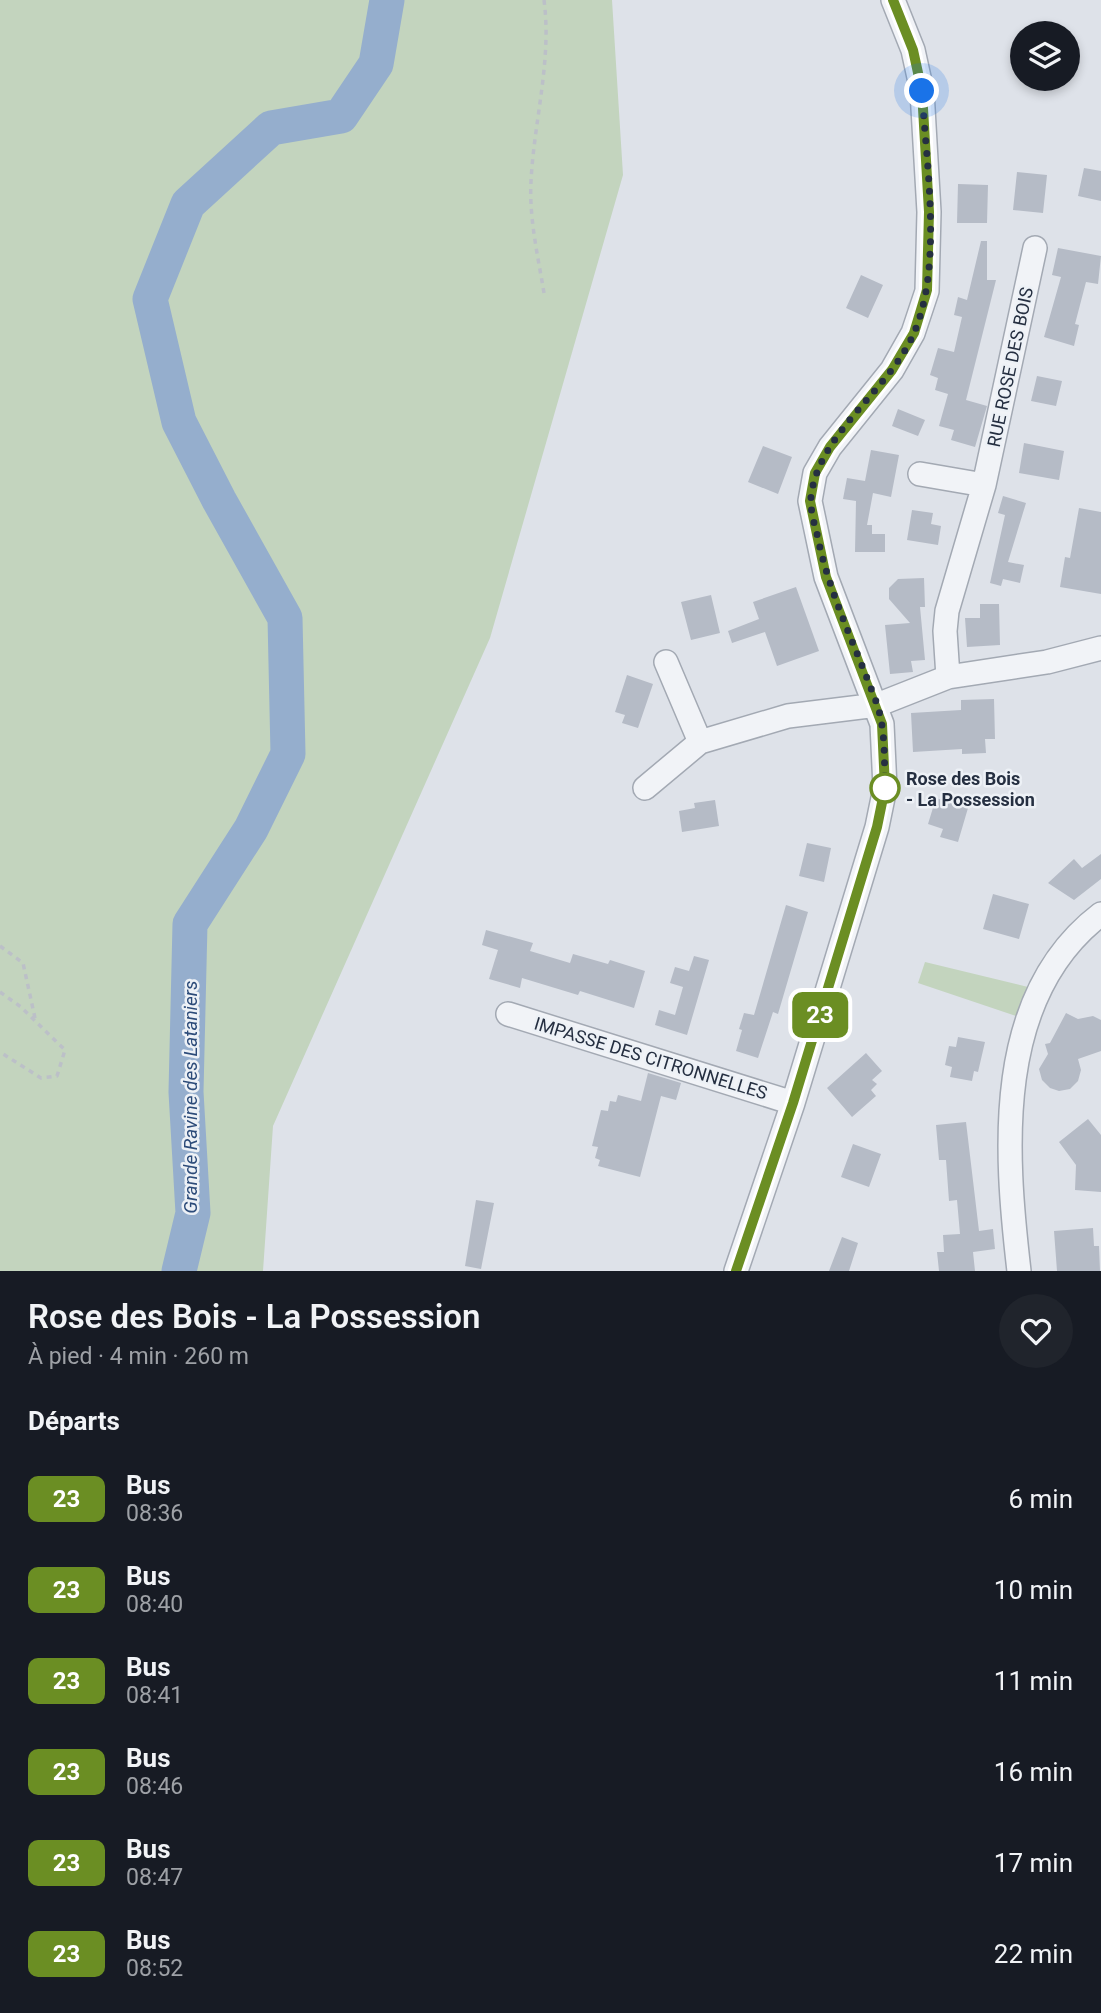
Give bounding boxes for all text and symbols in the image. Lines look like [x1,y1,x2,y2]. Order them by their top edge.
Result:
map controls [1010,21,1080,91]
button: layers [1010,21,1080,91]
your location [904,73,939,108]
street label: RUE ROSE DES BOIS [983,285,1037,449]
place label: Rose des Bois - La Possession [906,768,1035,810]
marker: Rose des Bois - La Possession [870,773,900,803]
water label: Grande Ravine des Lataniers [179,980,202,1214]
line badge: 23 [788,992,852,1038]
text: 23 [806,1001,834,1029]
street label: IMPASSE DES CITRONNELLES [532,1012,770,1104]
button: heart [999,1294,1073,1368]
text: Rose des Bois - La Possession [28,1297,480,1336]
text: À pied · 4 min · 260 m [28,1343,249,1370]
text: Départs [28,1406,120,1436]
text: Bus [126,1470,171,1500]
text: 6 min [1008,1484,1073,1514]
text: 23 [53,1485,80,1513]
text: 08:36 [126,1500,183,1527]
text: Bus [126,1561,171,1591]
text: 10 min [994,1575,1073,1605]
text: 23 [53,1576,80,1604]
text: 08:40 [126,1591,183,1618]
text: Bus [126,1652,171,1682]
text: 11 min [994,1666,1073,1696]
text: 23 [53,1667,80,1695]
text: 08:41 [126,1682,183,1709]
text: Bus [126,1743,171,1773]
text: 16 min [994,1757,1073,1787]
text: 23 [53,1758,80,1786]
text: 08:46 [126,1773,183,1800]
text: Bus [126,1834,171,1864]
text: 17 min [994,1848,1073,1878]
text: 23 [53,1849,80,1877]
text: 08:47 [126,1864,183,1891]
text: Bus [126,1925,171,1955]
text: 22 min [994,1939,1073,1969]
text: 23 [53,1940,80,1968]
text: 08:52 [126,1955,183,1982]

